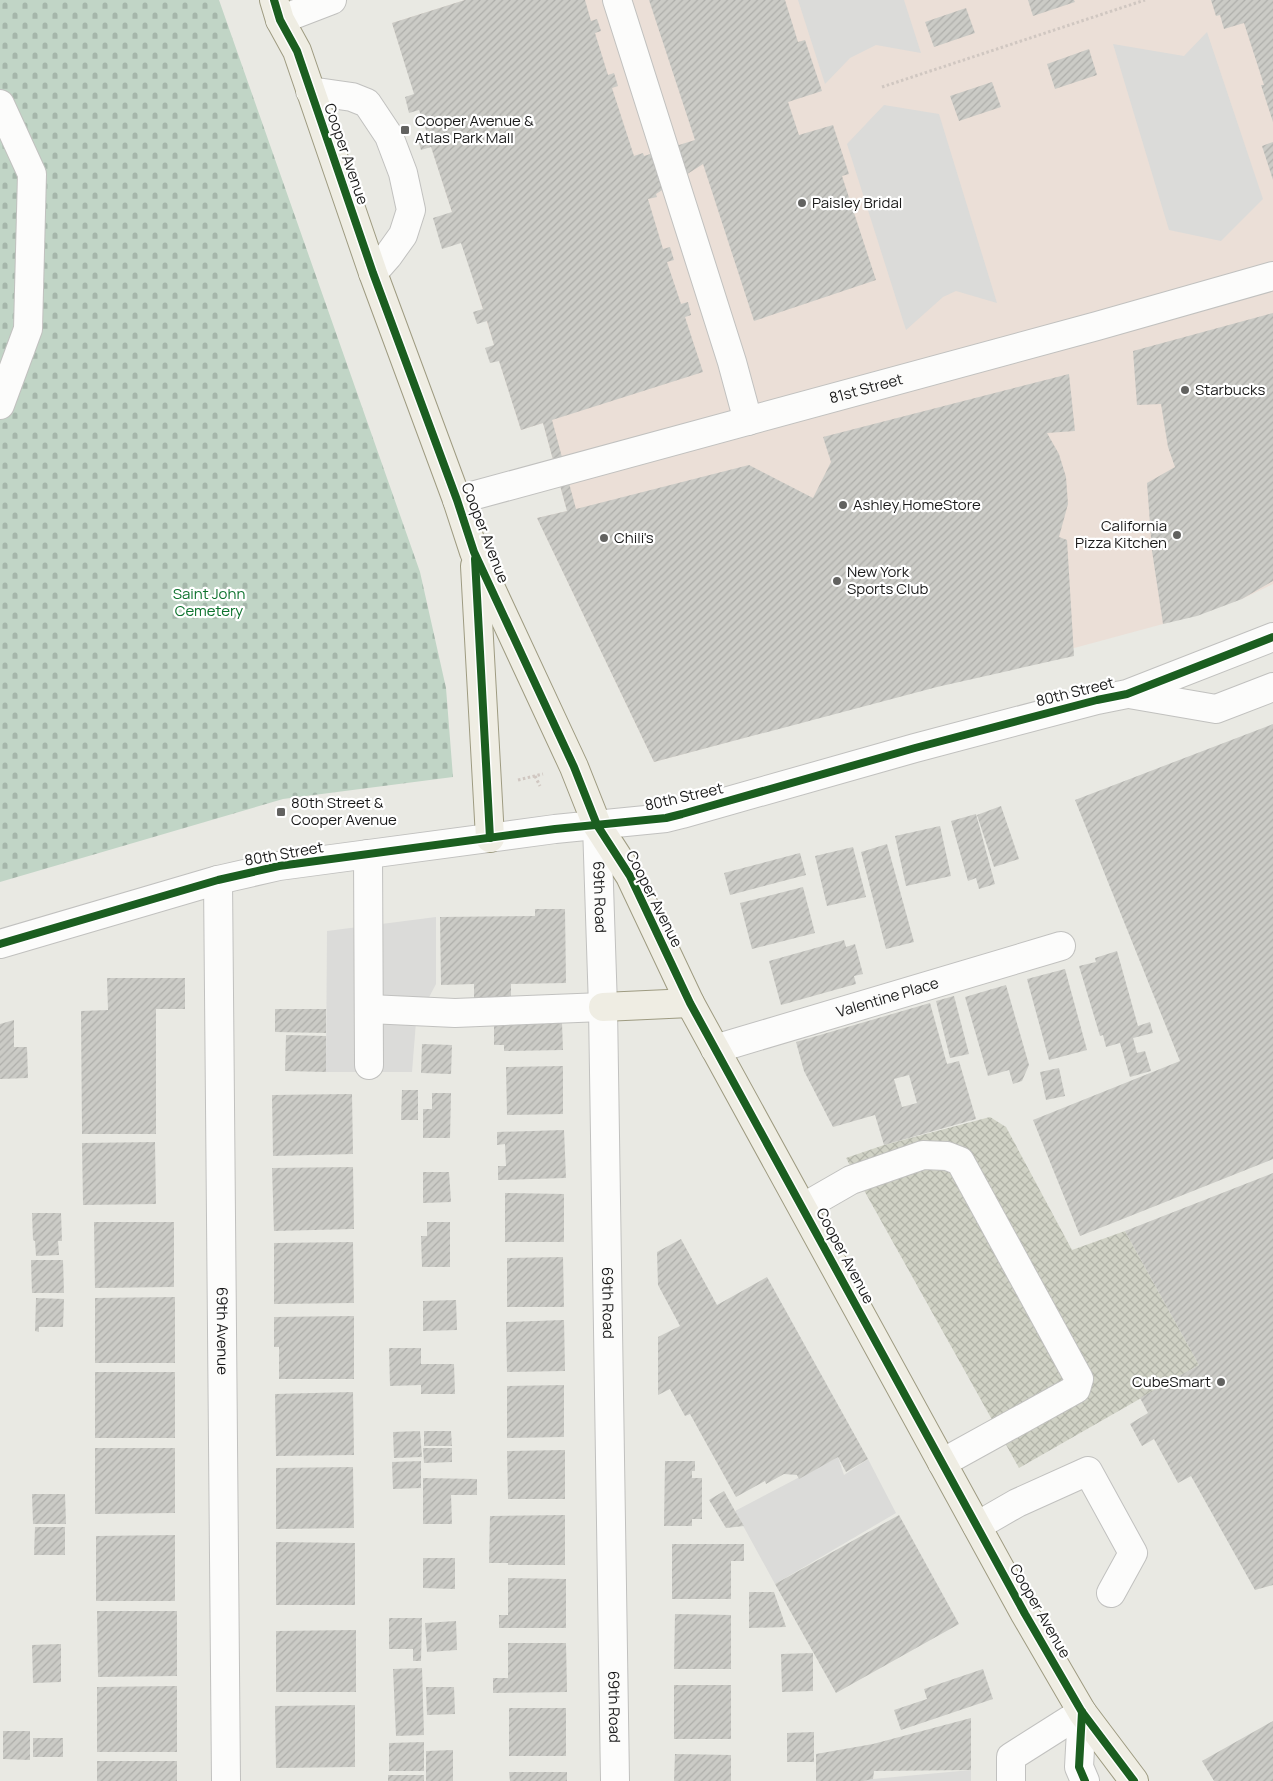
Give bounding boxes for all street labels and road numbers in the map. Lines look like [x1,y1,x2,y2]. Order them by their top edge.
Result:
street label: Cooper Avenue [319,100,374,208]
street label: 81st Street [827,368,905,408]
street label: Cooper Avenue [457,480,514,586]
street label: 80th Street [1034,672,1116,711]
street label: 80th Street [643,777,725,816]
street label: 80th Street [243,836,325,871]
street label: Cooper Avenue [621,847,688,951]
street label: 69th Road [588,861,612,933]
street label: Valentine Place [834,972,941,1022]
street label: Cooper Avenue [811,1204,880,1308]
street label: 69th Road [597,1267,619,1339]
street label: 69th Avenue [212,1287,233,1375]
street label: Cooper Avenue [1005,1560,1076,1662]
street label: 69th Road [603,1671,625,1743]

